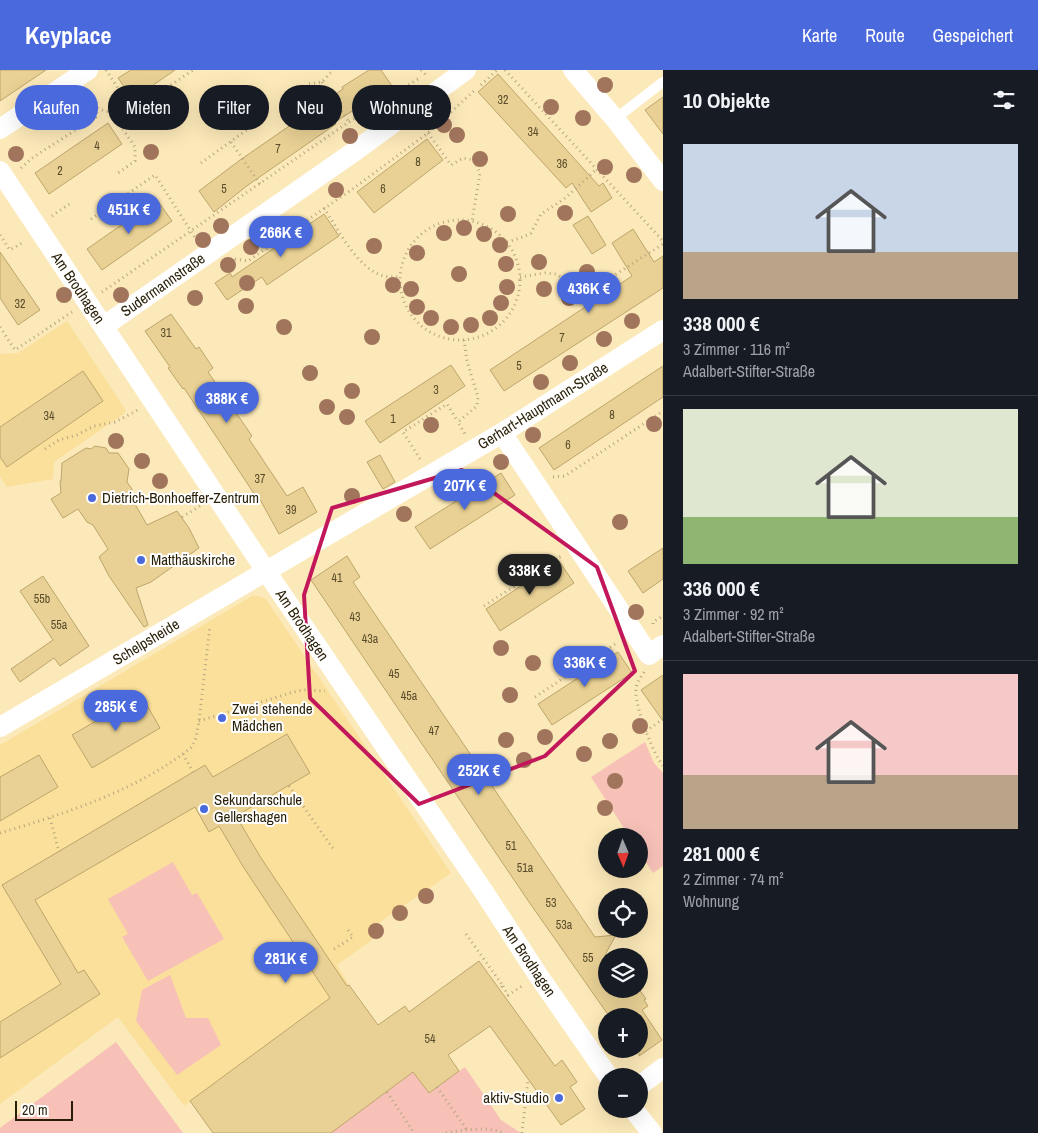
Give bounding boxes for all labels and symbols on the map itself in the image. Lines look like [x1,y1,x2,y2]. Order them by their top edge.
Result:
house number: 32 [498,92,508,108]
house number: 34 [528,124,539,140]
house number: 4 [94,138,100,154]
house number: 7 [275,141,281,157]
house number: 8 [415,154,421,170]
house number: 36 [557,156,567,172]
house number: 2 [57,163,63,179]
house number: 5 [221,181,227,197]
house number: 6 [380,181,386,197]
pin: 451K € [88,192,170,235]
pin: 266K € [240,216,322,258]
street label: Am Brodhagen [46,247,110,328]
street label: Sudermannstraße [116,248,209,321]
pin: 436K € [548,272,630,314]
house number: 32 [15,296,25,312]
house number: 31 [161,325,172,341]
house number: 7 [559,330,565,346]
street label: Gerhart-Hauptmann-Straße [473,357,612,454]
house number: 5 [516,358,522,374]
pin: 388K € [186,382,268,424]
house number: 3 [433,382,439,398]
house number: 8 [609,407,615,423]
house number: 34 [44,408,55,424]
house number: 1 [390,411,396,427]
house number: 6 [565,437,571,453]
pin: 207K € [424,468,506,511]
house number: 37 [255,471,266,487]
place label: Dietrich-Bonhoeffer-Zentrum [102,487,259,508]
marker: Dietrich-Bonhoeffer-Zentrum [86,492,98,504]
house number: 39 [286,502,296,518]
place label: Matthäuskirche [151,549,235,570]
marker: Matthäuskirche [135,554,147,566]
pin: 338K € [489,554,571,596]
house number: 41 [332,570,343,586]
street label: Am Brodhagen [270,584,334,665]
house number: 55b [34,591,50,607]
house number: 43 [350,609,360,625]
street label: Schelpsheide [108,613,183,670]
house number: 55a [51,617,68,633]
house number: 43a [362,631,379,647]
pin: 336K € [544,646,626,688]
house number: 45 [389,666,400,682]
house number: 45a [401,688,418,704]
pin: 285K € [75,690,157,732]
place label: Zwei stehende Mädchen [232,698,313,736]
marker: Zwei stehende Mädchen [216,712,228,724]
house number: 47 [429,723,440,739]
pin: 252K € [438,754,520,796]
place label: Sekundarschule Gellershagen [214,789,302,827]
marker: Sekundarschule Gellershagen [198,803,210,815]
north arrow [598,828,648,878]
house number: 51 [506,838,517,854]
house number: 51a [517,860,534,876]
house number: 53 [546,895,556,911]
house number: 53a [556,917,573,933]
street label: Am Brodhagen [497,920,561,1001]
pin: 281K € [245,942,327,984]
house number: 55 [583,950,594,966]
house number: 54 [425,1031,436,1047]
place label: aktiv-Studio [483,1087,549,1108]
marker: aktiv-Studio [553,1092,565,1104]
scale bar [15,1098,72,1121]

